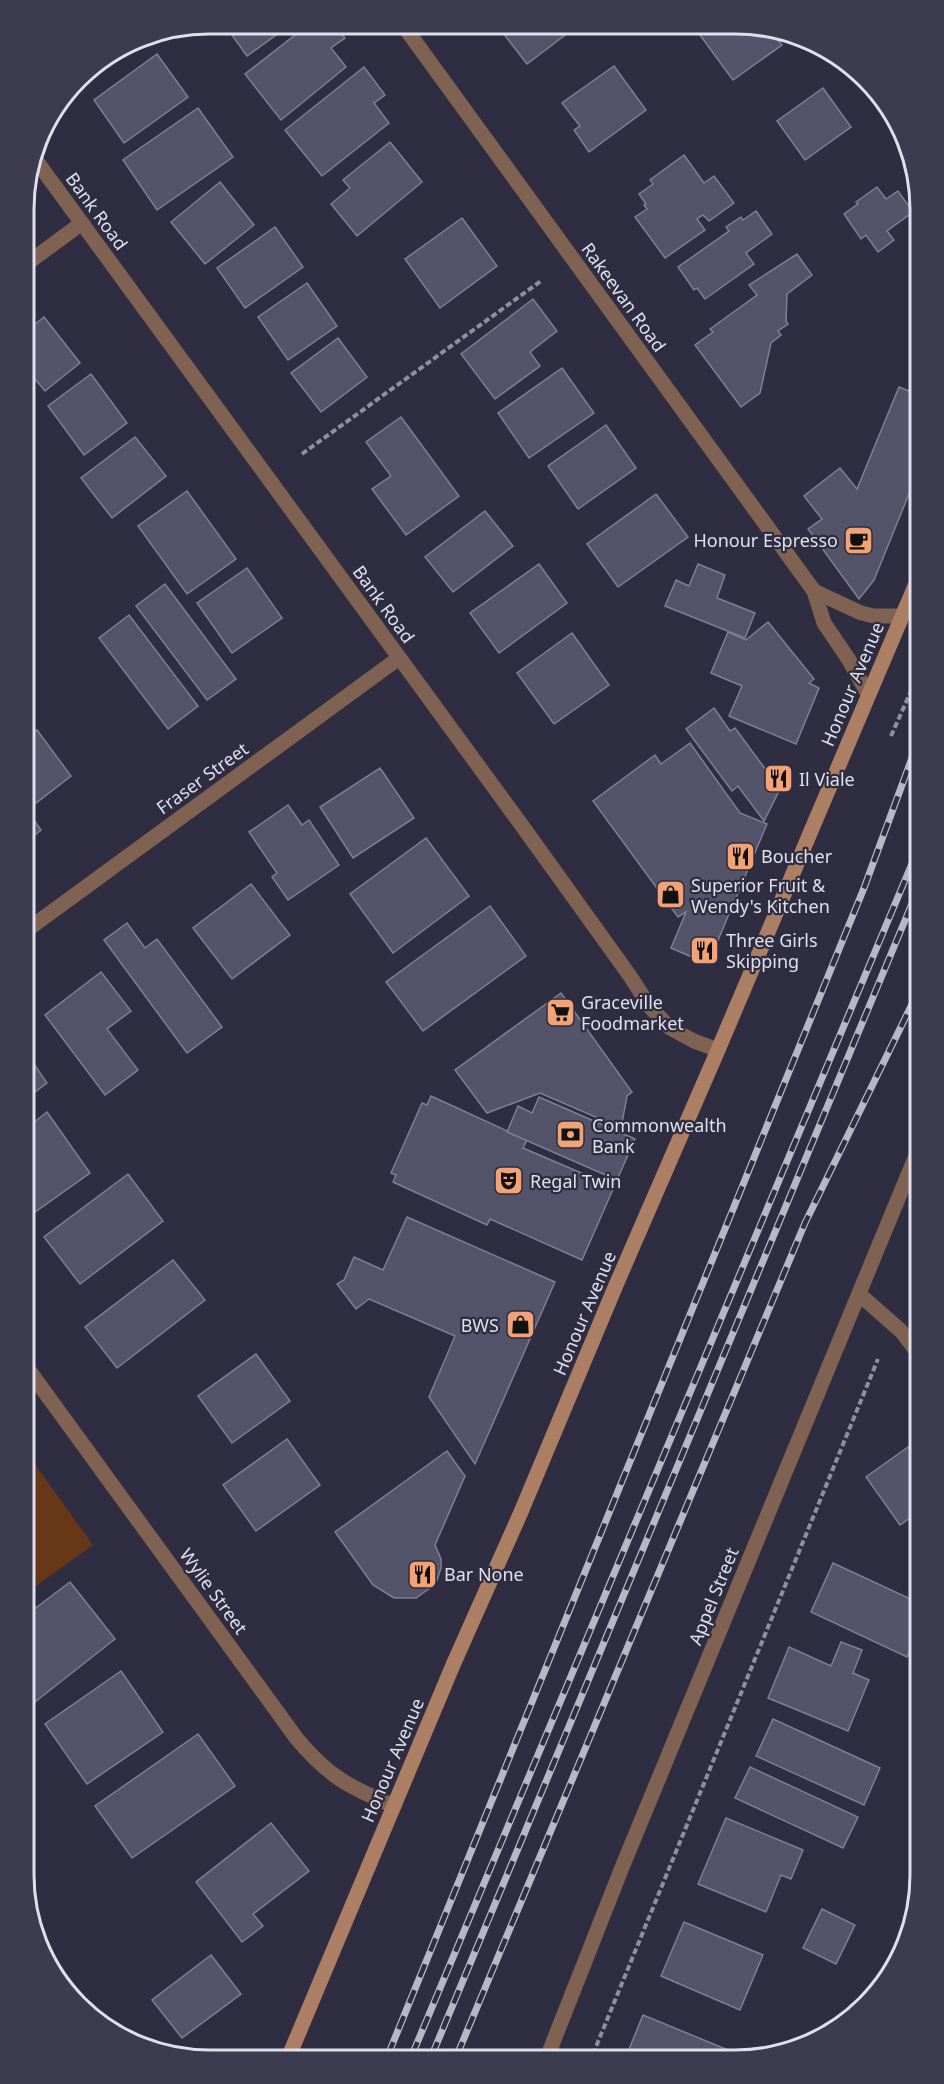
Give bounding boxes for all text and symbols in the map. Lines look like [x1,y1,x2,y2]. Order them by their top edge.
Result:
street label: Bank Road [61,167,133,255]
street label: Rakeevan Road [576,238,672,356]
cafe icon: Honour Espresso [843,524,875,556]
place label: Honour Espresso [693,528,838,552]
street label: Bank Road [348,560,420,648]
street label: Honour Avenue [815,618,889,750]
street label: Fraser Street [151,736,253,819]
restaurant icon: Il Viale [762,763,794,795]
place label: Il Viale [799,767,855,791]
restaurant icon: Boucher [724,840,756,872]
place label: Boucher [761,844,833,868]
place label: Superior Fruit & Wendy's Kitchen [691,873,830,918]
shop icon: Superior Fruit & Wendy's Kitchen [654,879,686,911]
place label: Three Girls Skipping [726,928,818,973]
restaurant icon: Three Girls Skipping [689,934,721,966]
place label: Graceville Foodmarket [581,990,684,1035]
supermarket icon: Graceville Foodmarket [544,996,576,1028]
place label: Commonwealth Bank [592,1113,727,1158]
bank icon: Commonwealth Bank [555,1119,587,1151]
theatre icon: Regal Twin [493,1165,525,1197]
place label: Regal Twin [530,1169,621,1193]
street label: Honour Avenue [547,1247,621,1379]
shop icon: BWS [504,1309,536,1341]
place label: BWS [461,1313,499,1337]
street label: Wylie Street [175,1543,253,1639]
street label: Appel Street [683,1543,744,1648]
restaurant icon: Bar None [407,1558,439,1590]
place label: Bar None [444,1562,524,1586]
street label: Honour Avenue [355,1694,429,1826]

